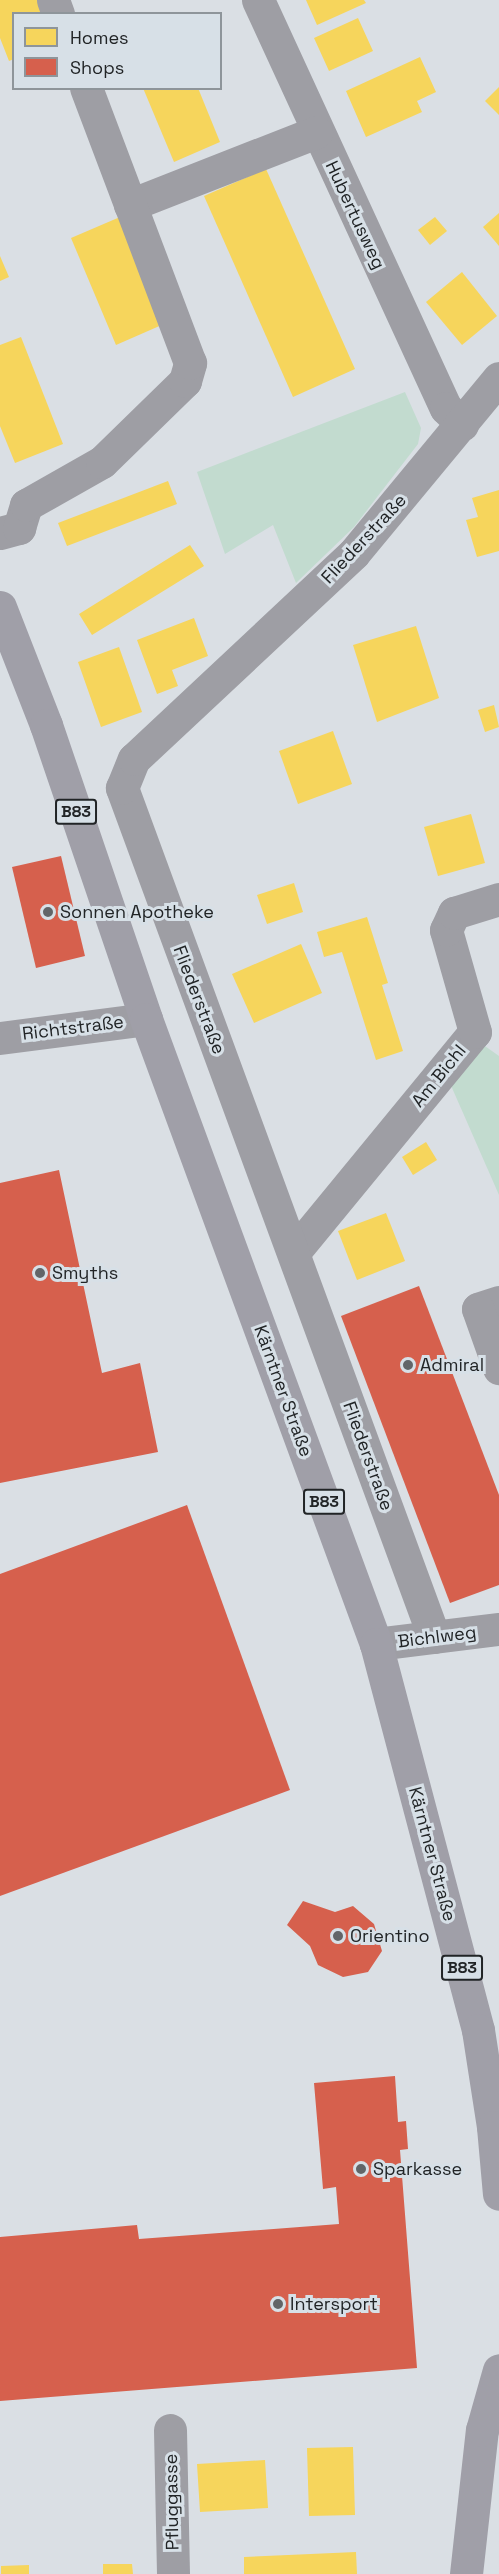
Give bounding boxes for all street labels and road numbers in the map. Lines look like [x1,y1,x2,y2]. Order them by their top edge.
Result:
street label: Hubertusweg [321,157,389,273]
street label: Fliederstraße [317,490,411,588]
road number: B83 [55,799,97,825]
street label: Fliederstraße [168,943,230,1057]
street label: Richtstraße [21,1011,125,1045]
street label: Am Bichl [407,1040,471,1112]
street label: Kärntner Straße [249,1322,317,1460]
street label: Fliederstraße [338,1399,398,1513]
road number: B83 [303,1489,345,1515]
street label: Bichlweg [396,1621,478,1653]
street label: Kärntner Straße [404,1784,460,1924]
road number: B83 [441,1955,483,1981]
street label: Pfluggasse [160,2453,184,2551]

